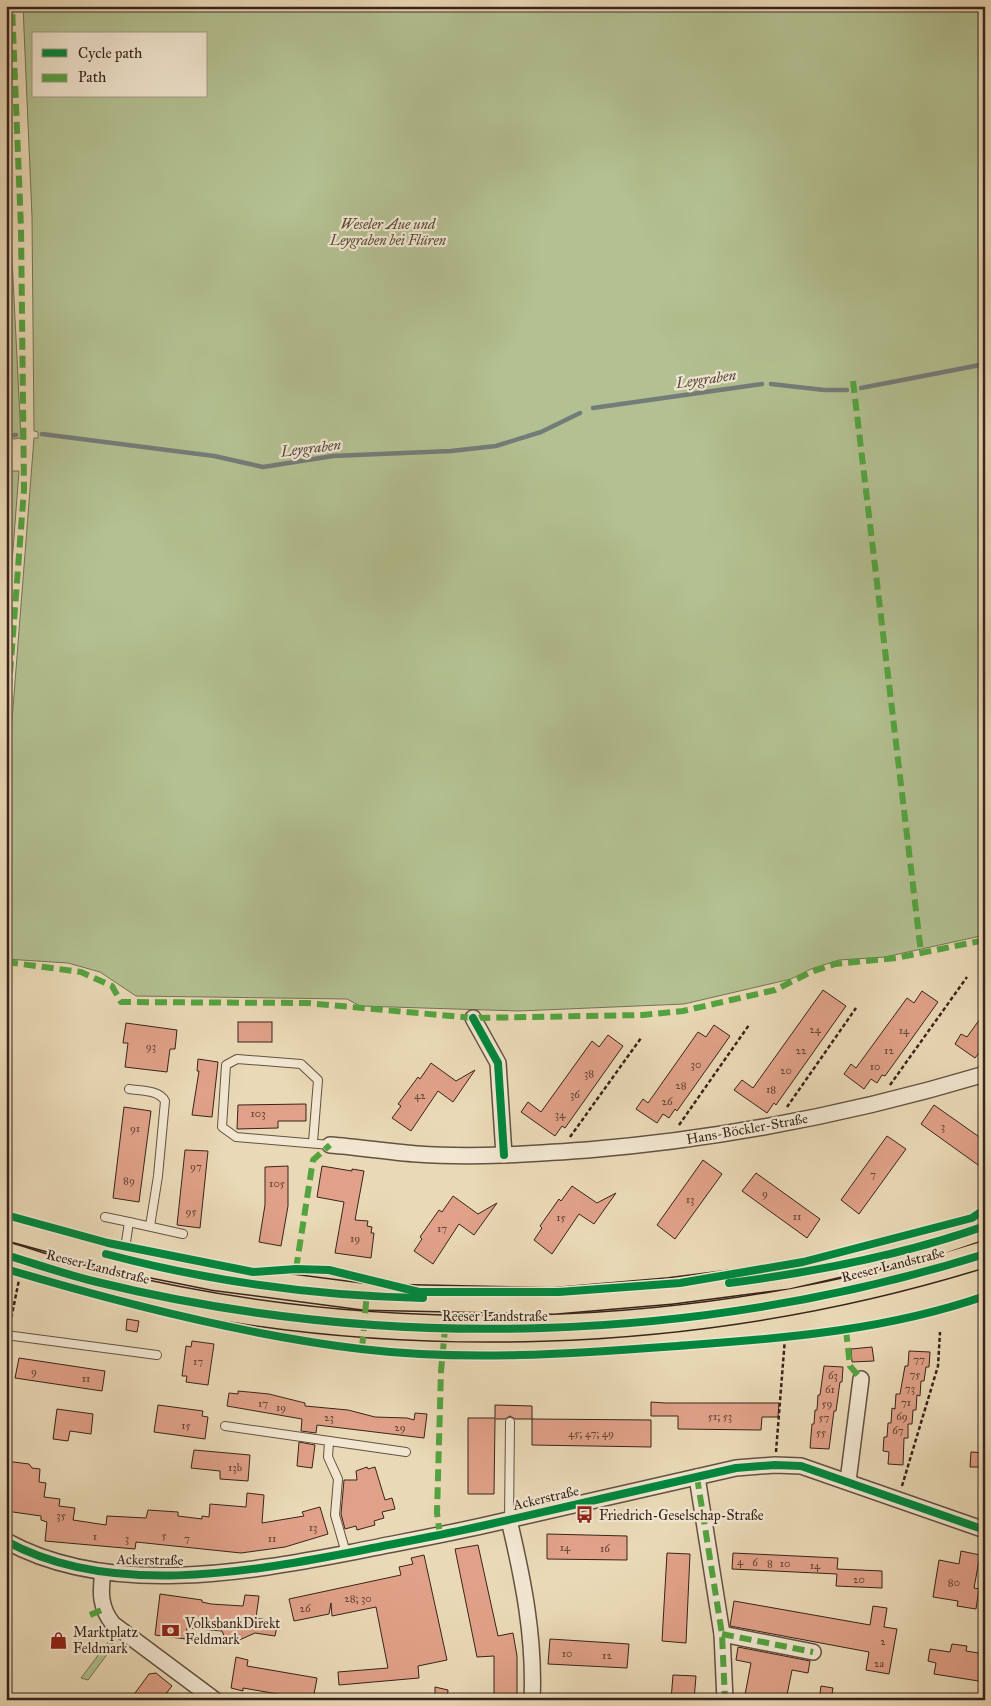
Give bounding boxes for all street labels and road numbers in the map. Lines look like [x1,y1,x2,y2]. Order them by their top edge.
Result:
street label: Hans-Böckler-Straße [685,1110,809,1148]
street label: Reeser Landstraße [840,1244,947,1286]
street label: Reeser Landstraße [45,1246,152,1288]
street label: Reeser Landstraße [442,1308,548,1325]
street label: Ackerstraße [510,1482,581,1514]
street label: Ackerstraße [115,1551,184,1569]

